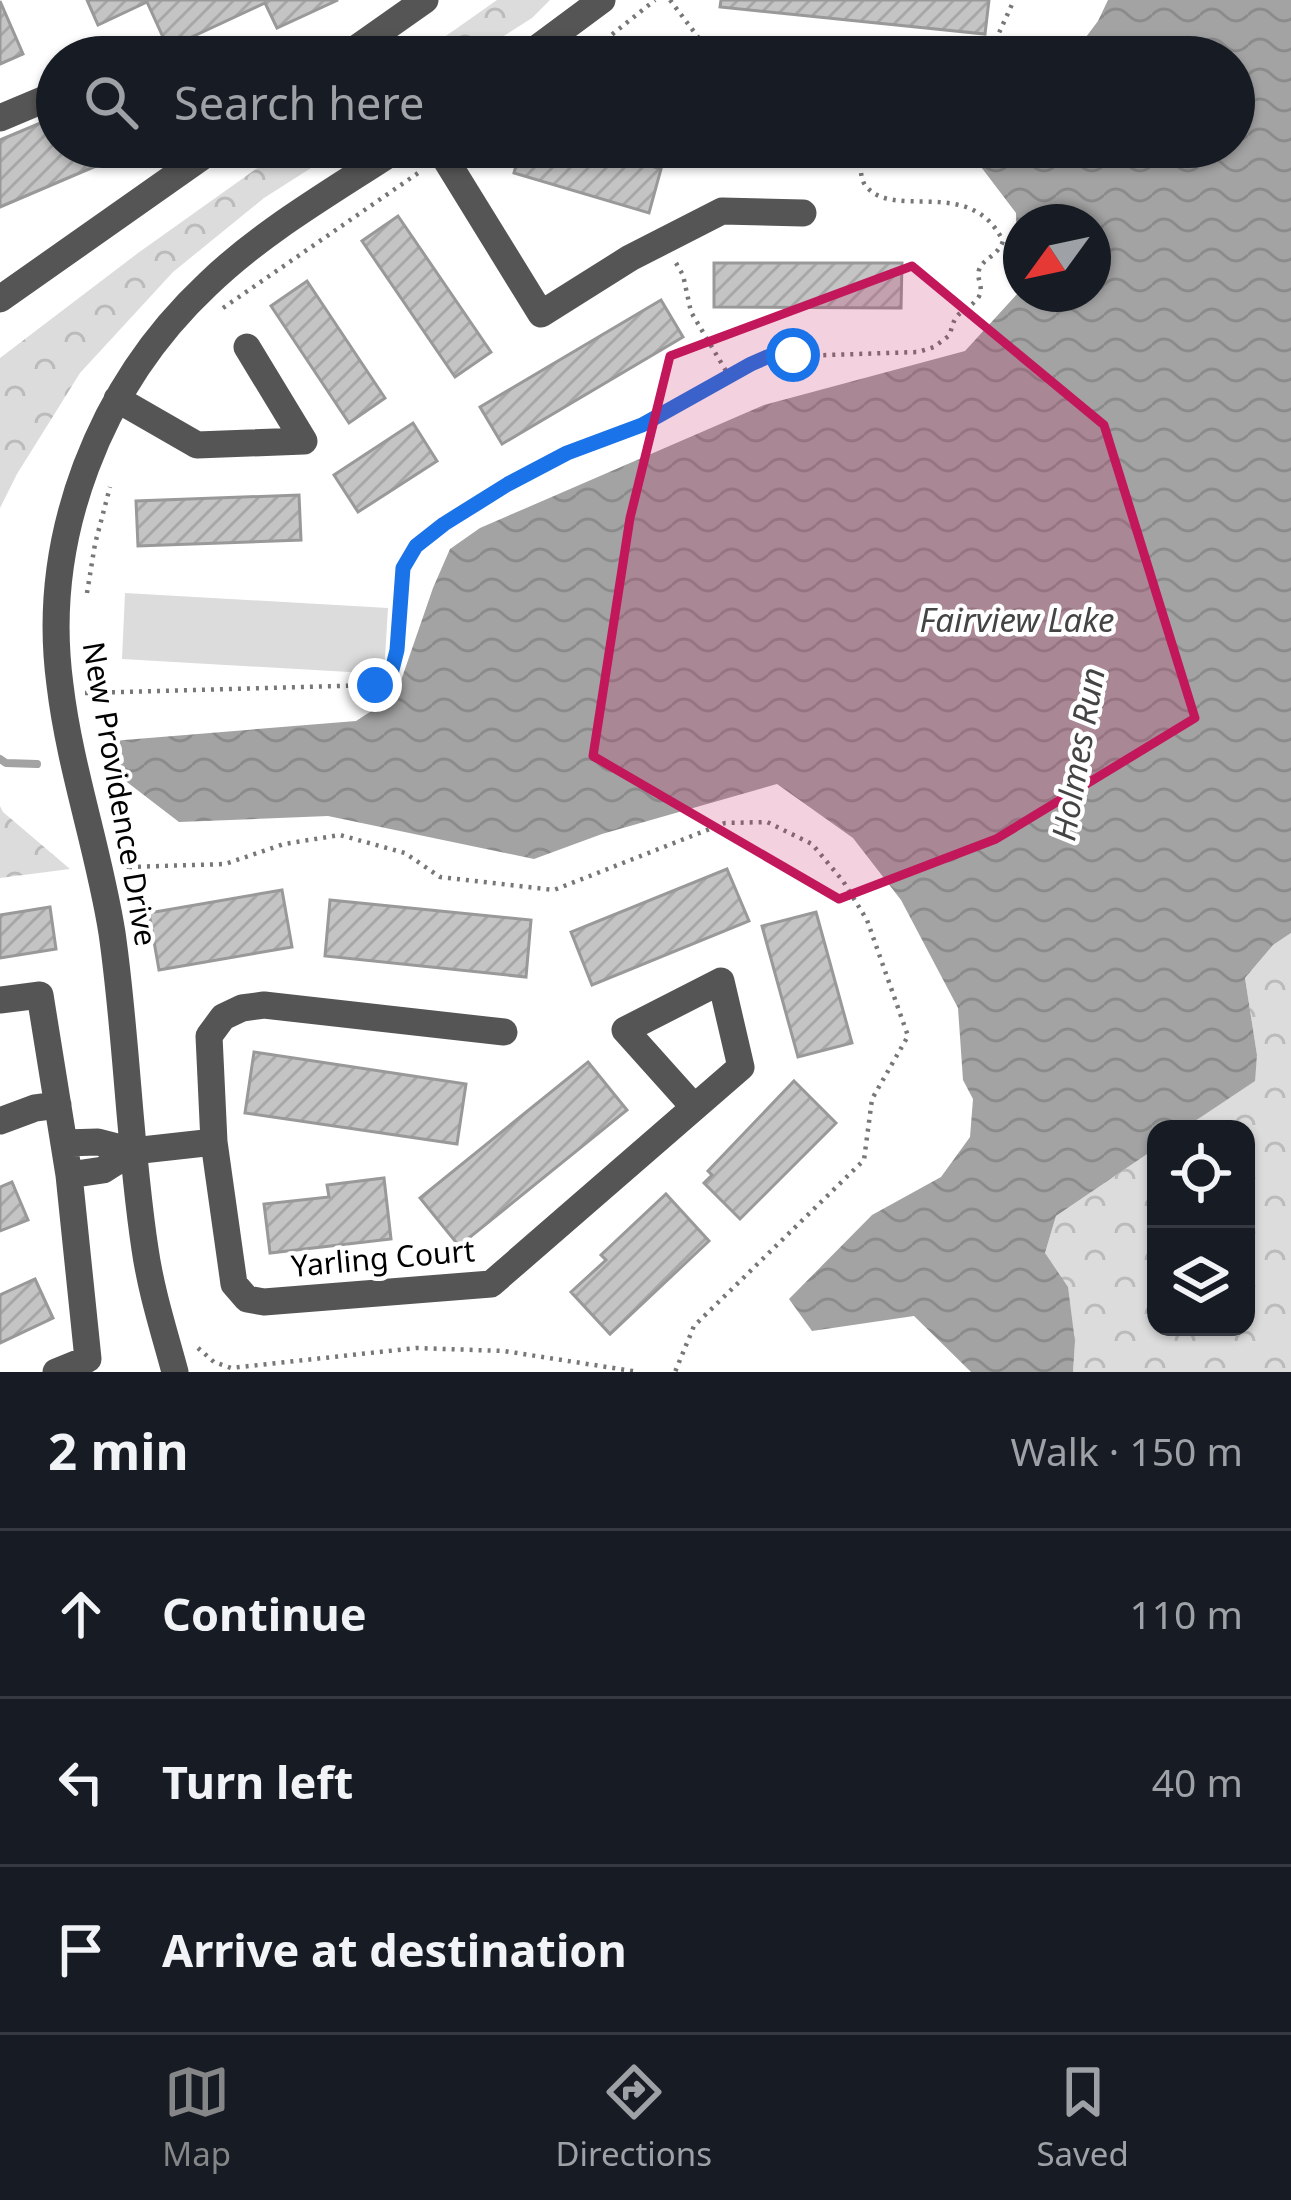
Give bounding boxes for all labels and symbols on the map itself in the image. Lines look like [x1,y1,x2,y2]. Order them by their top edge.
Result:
north arrow [1003,204,1111,312]
route start [766,328,820,382]
water label: Fairview Lake [920,597,1114,642]
street label: New Providence Drive [74,638,167,949]
route end [348,658,402,712]
water label: Holmes Run [1040,664,1115,844]
street label: Yarling Court [290,1229,476,1286]

